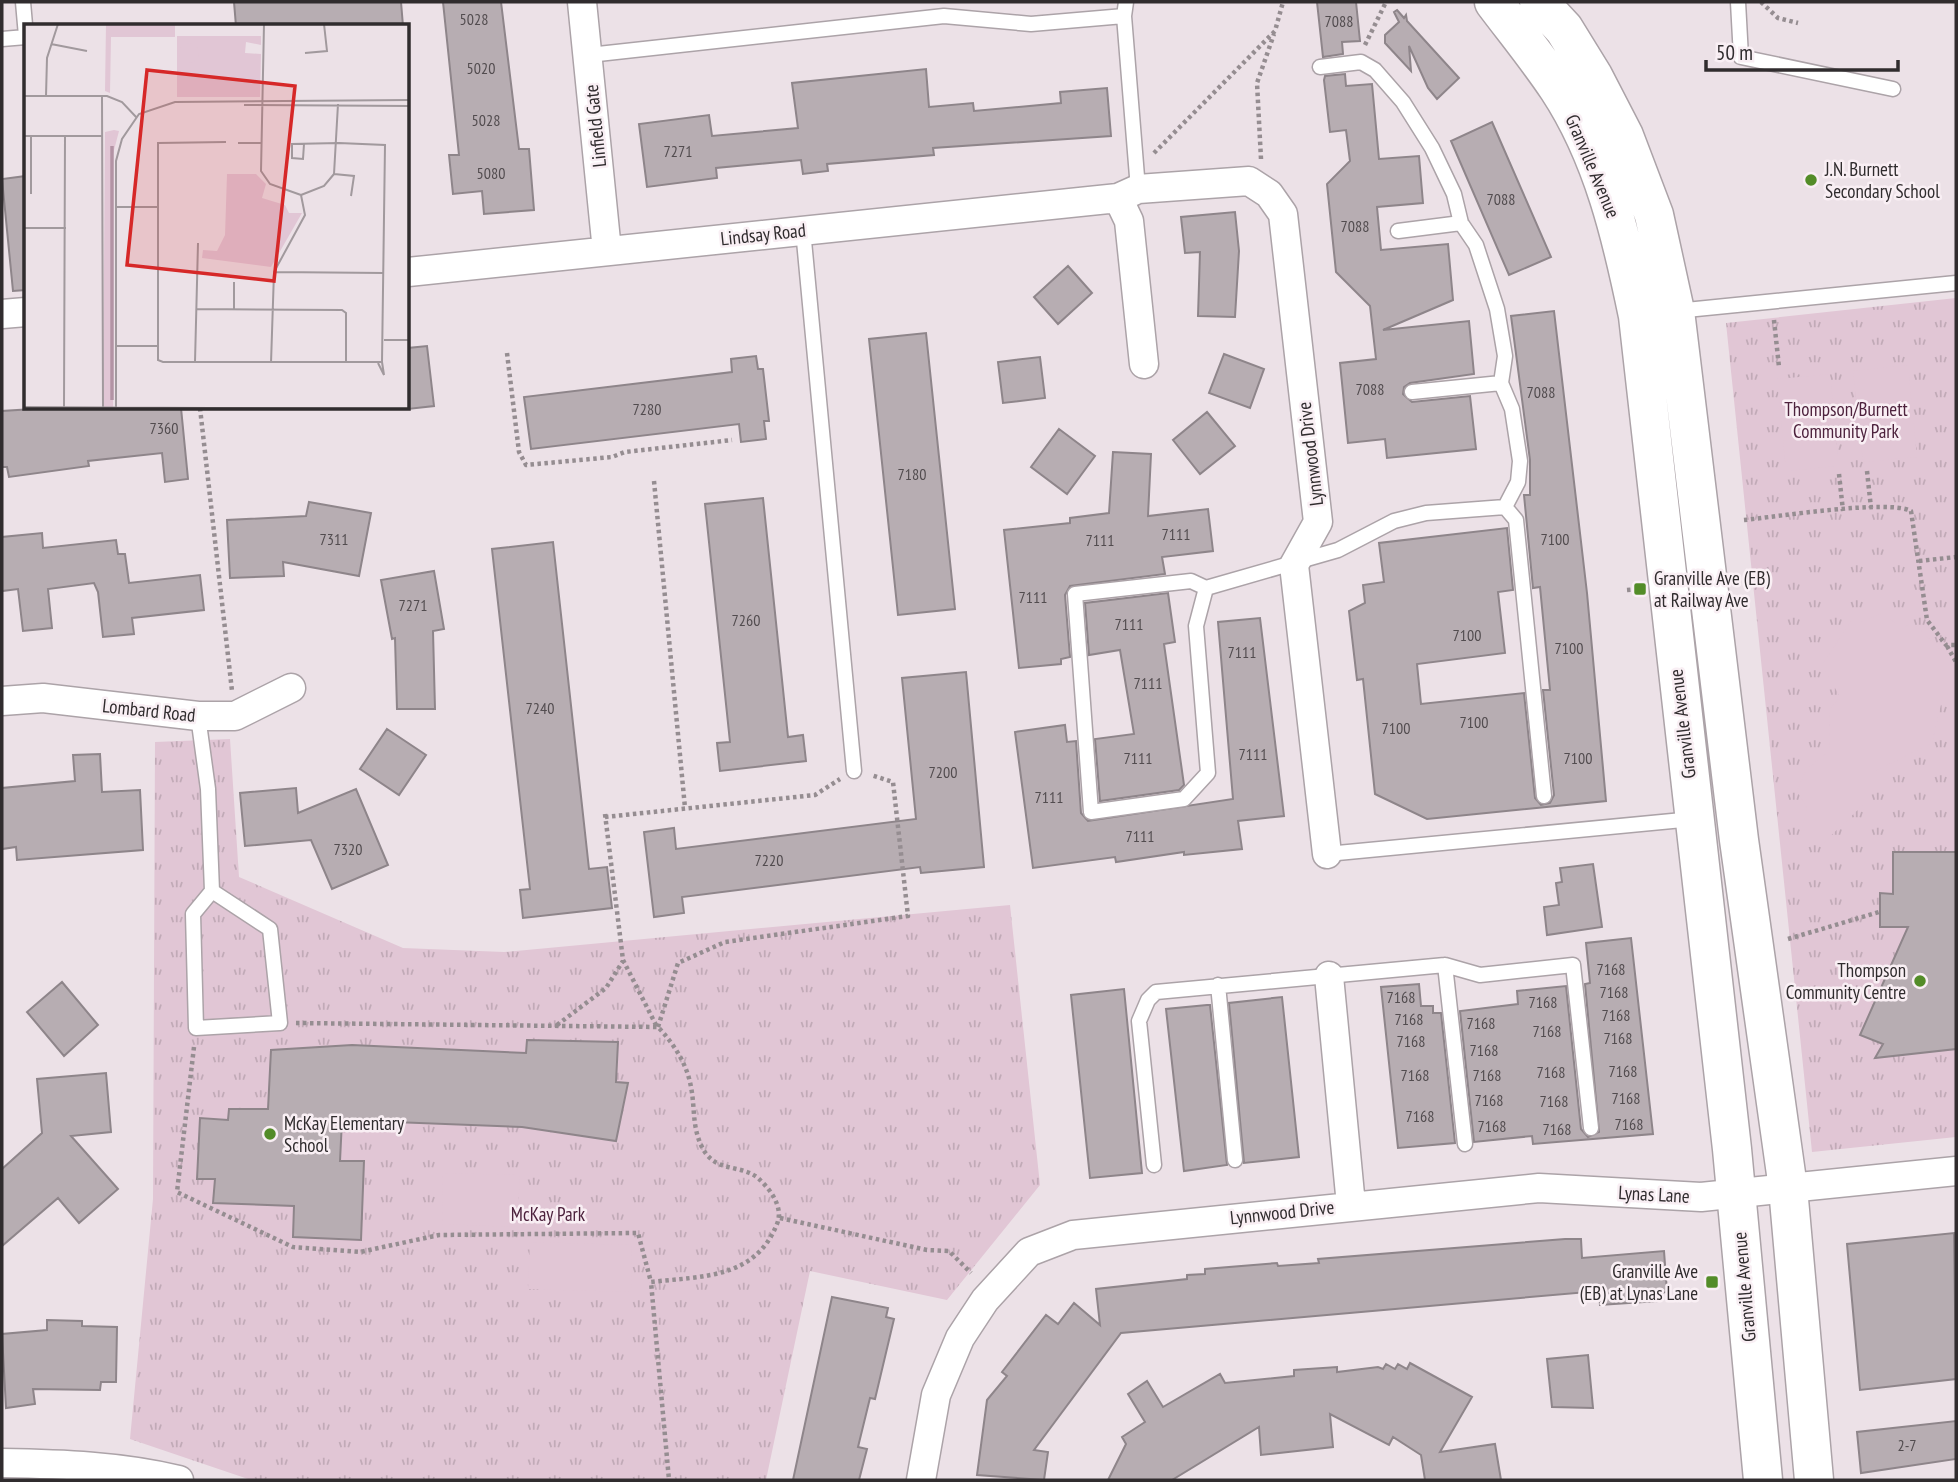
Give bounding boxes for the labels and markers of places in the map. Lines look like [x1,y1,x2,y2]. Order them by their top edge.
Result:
place label: J.N. Burnett Secondary School [1824,157,1940,203]
marker: J.N. Burnett Secondary School [1803,172,1819,188]
place label: Granville Ave (EB) at Railway Ave [1654,566,1770,612]
marker: Granville Ave (EB) at Railway Ave [1632,581,1648,597]
place label: Thompson Community Centre [1786,958,1906,1004]
marker: Thompson Community Centre [1912,973,1928,989]
place label: McKay Elementary School [284,1111,405,1157]
marker: McKay Elementary School [262,1126,278,1142]
place label: Granville Ave (EB) at Lynas Lane [1580,1259,1698,1305]
marker: Granville Ave (EB) at Lynas Lane [1704,1274,1720,1290]

